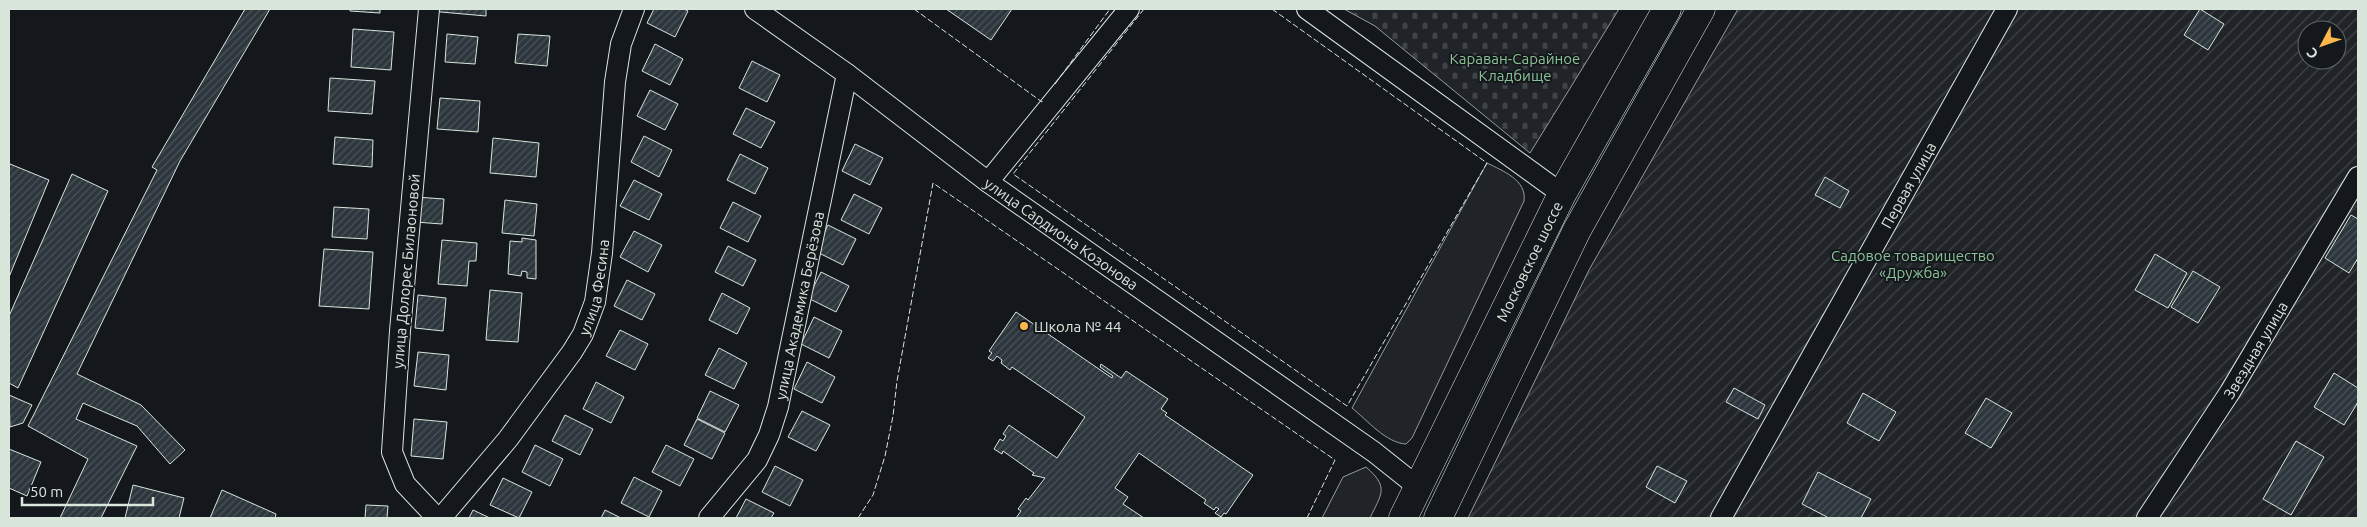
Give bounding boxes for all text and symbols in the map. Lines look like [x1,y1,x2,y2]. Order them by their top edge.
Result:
north arrow [2297,20,2347,70]
text: С [2303,45,2321,62]
park label: Караван-Сарайное Кладбище [1450,50,1580,84]
street label: Первая улица [1877,139,1939,231]
street label: улица Долорес Билаоновой [389,173,423,369]
street label: улица Сардиона Козонова [981,174,1142,293]
street label: Московское шоссе [1492,199,1566,324]
street label: улица Академика Берёзова [771,210,827,401]
street label: улица Фесина [575,239,612,338]
park label: Садовое товарищество «Дружба» [1831,247,1995,281]
street label: Звездная улица [2220,298,2291,402]
place label: Школа № 44 [1034,318,1122,335]
marker: Школа № 44 [1018,320,1030,332]
scale bar [22,474,154,506]
text: 50 m [30,483,63,500]

